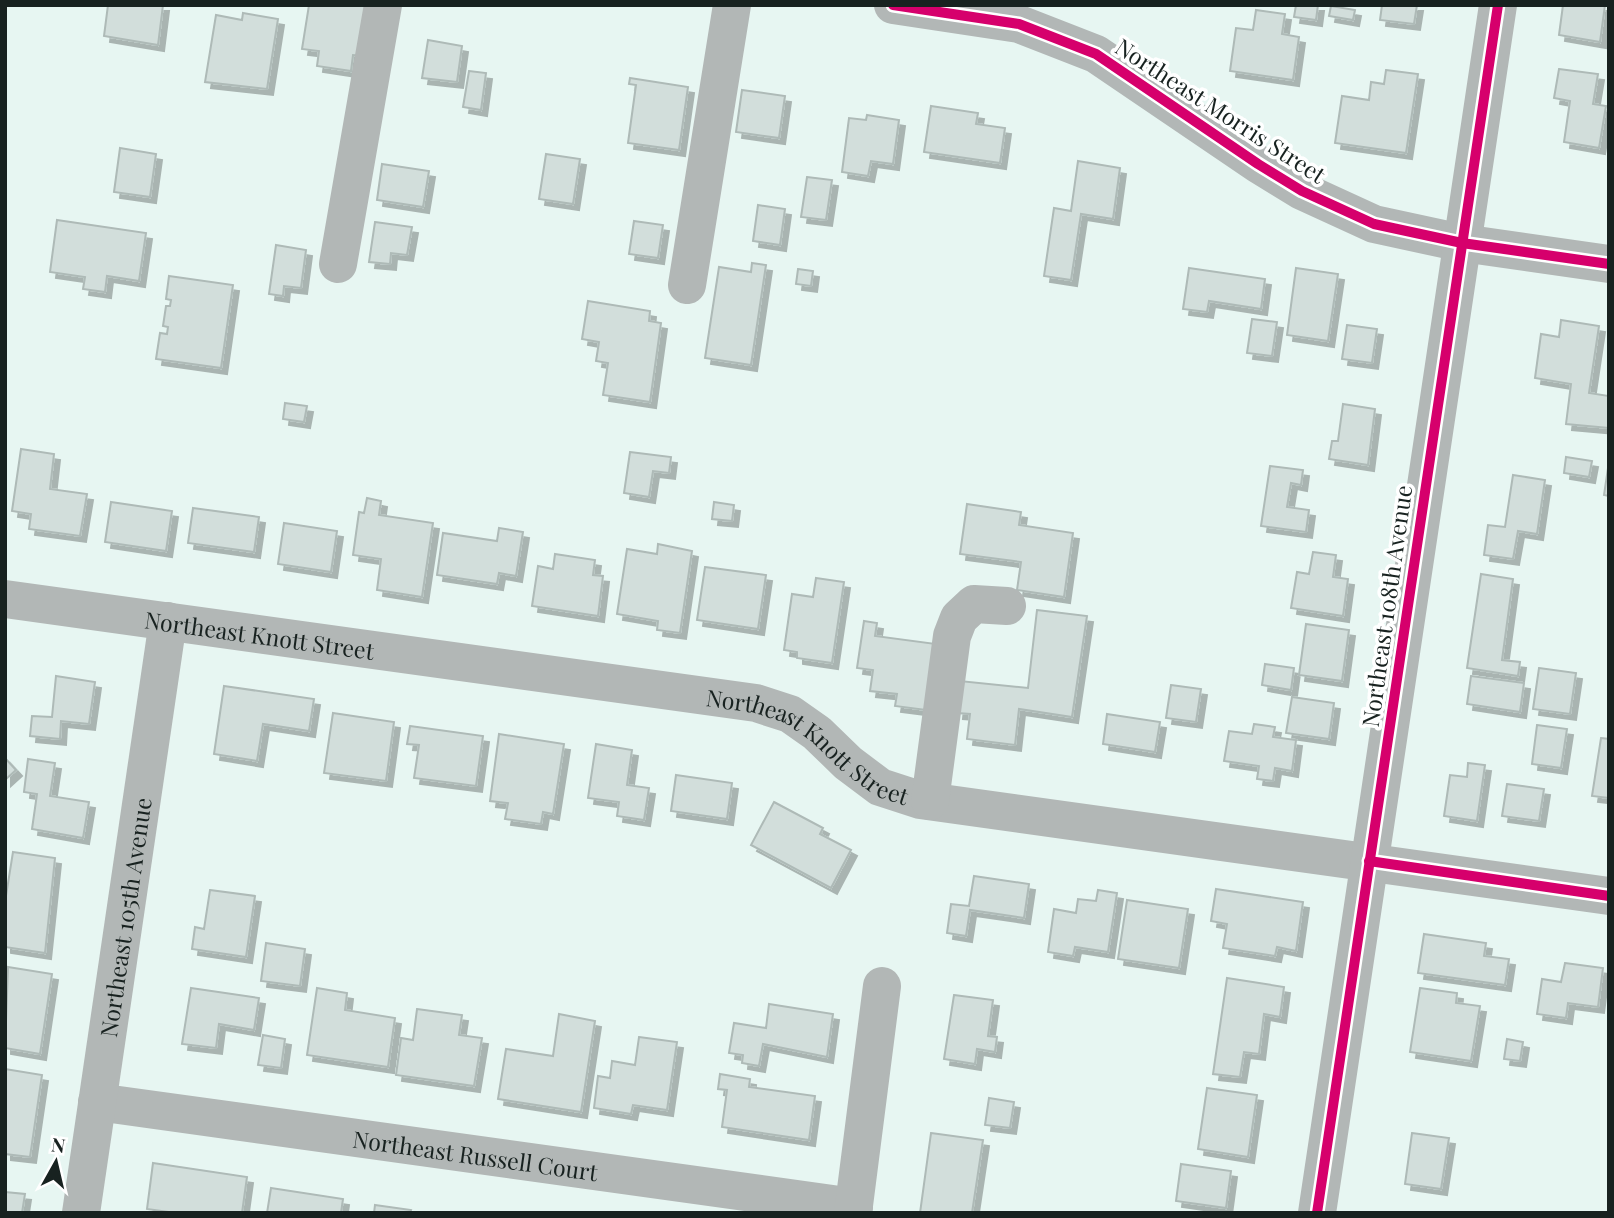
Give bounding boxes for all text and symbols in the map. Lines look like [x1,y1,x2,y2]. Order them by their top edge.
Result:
street label: Northeast Morris Street [1110,30,1333,190]
street label: Northeast 108th Avenue [1354,483,1418,729]
street label: Northeast Knott Street [143,603,377,666]
street label: Northeast Knott Street [705,681,914,811]
street label: Northeast 105th Avenue [92,795,157,1039]
street label: Northeast Russell Court [351,1122,601,1187]
north arrow [21,1127,91,1197]
text: N [50,1130,67,1158]

